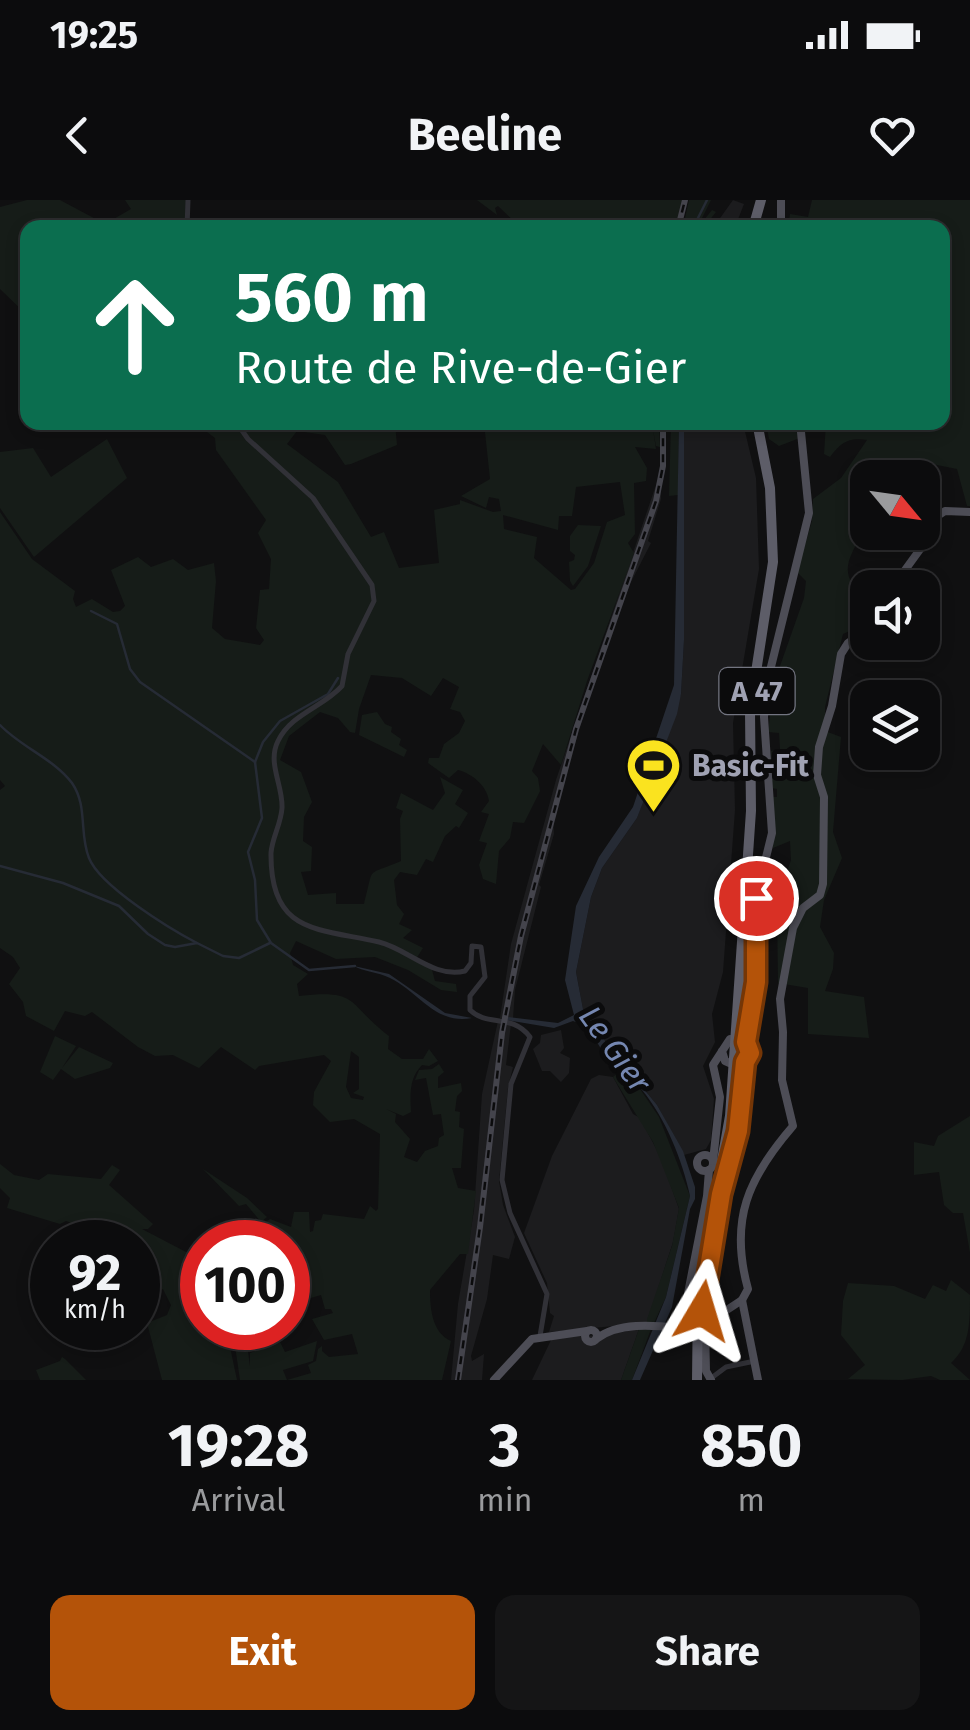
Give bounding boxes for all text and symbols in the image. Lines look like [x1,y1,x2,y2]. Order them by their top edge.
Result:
text: 19:25 [50,12,138,58]
icon: back [50,108,105,163]
text: Beeline [408,108,562,162]
icon: heart [865,108,920,163]
text: 560 m [235,256,429,340]
icon: ahead [70,260,200,390]
text: Route de Rive-de-Gier [235,341,687,395]
north arrow [850,460,940,550]
map controls [850,460,940,770]
button: sound [850,570,940,660]
road number: A 47 [720,668,794,714]
button: layers [850,680,940,770]
sports icon: Basic-Fit [623,736,683,815]
place label: Basic-Fit [692,748,809,784]
pin [714,856,799,941]
icon: arrive [729,871,784,926]
water label: Le Gier [571,998,660,1101]
speed limit sign: 100 [180,1220,310,1350]
text: 92 [69,1243,121,1303]
position arrow [650,1259,754,1363]
text: km/h [64,1295,126,1325]
text: 19:28 [168,1410,309,1482]
text: 3 [489,1410,520,1482]
text: 850 [700,1410,802,1482]
text: Arrival [192,1481,285,1519]
text: min [477,1481,532,1519]
text: m [737,1481,765,1519]
button: Exit [50,1595,475,1710]
button: Share [495,1595,920,1710]

